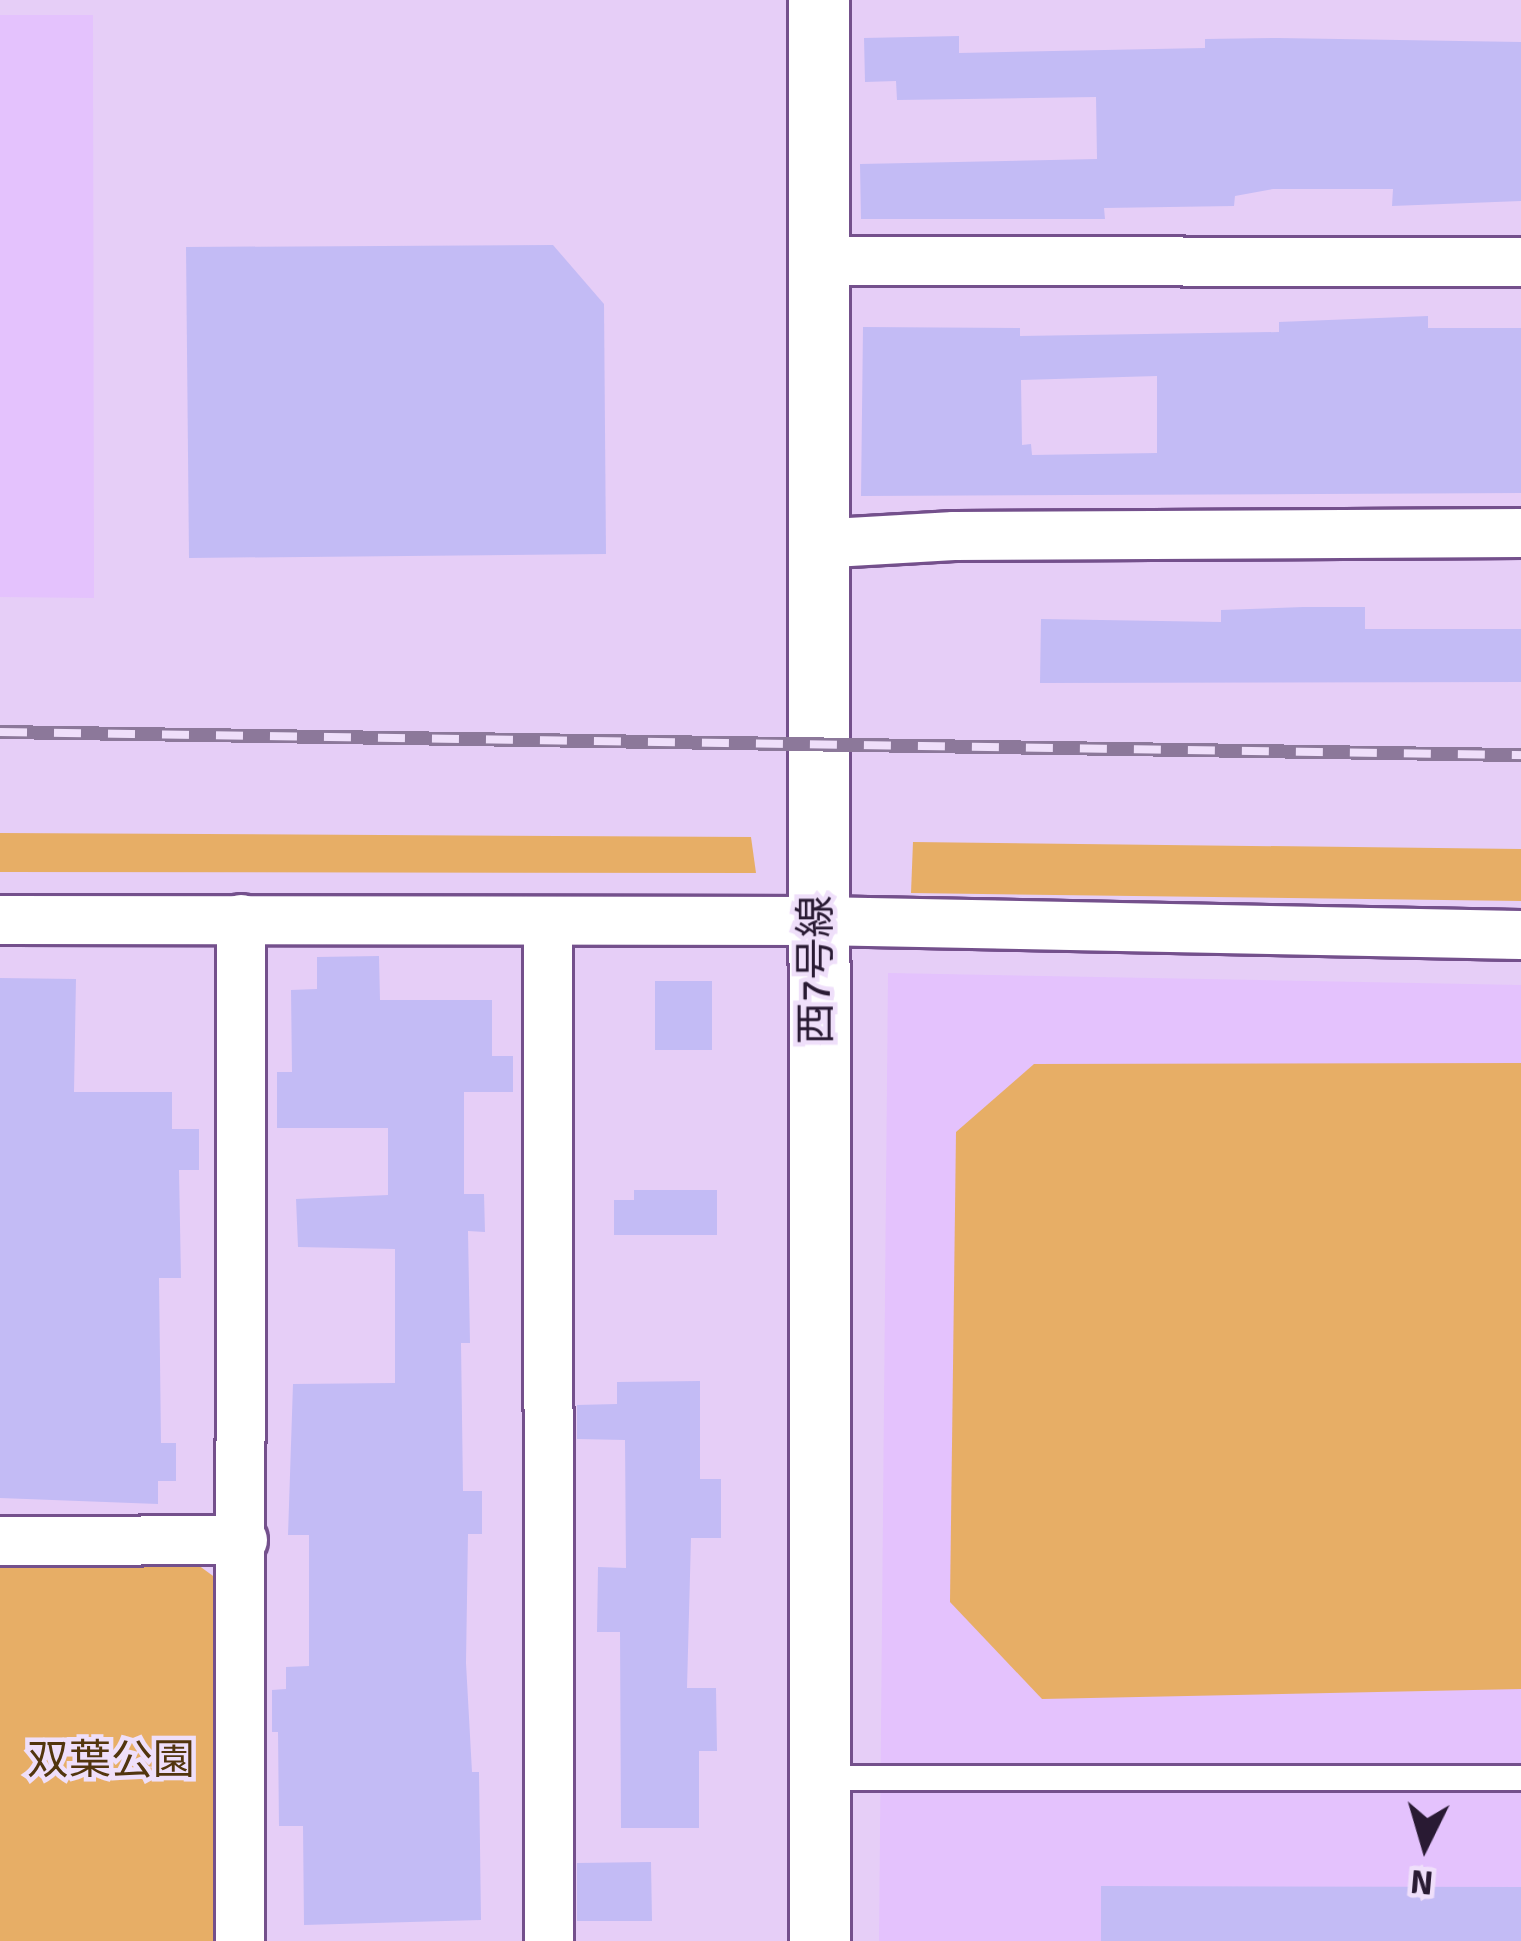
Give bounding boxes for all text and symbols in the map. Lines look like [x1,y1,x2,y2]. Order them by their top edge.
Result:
street label: 西7号線 [792,896,842,1044]
park label: 双葉公園 [27,1736,195,1786]
north arrow [1365,1785,1485,1905]
text: N [1409,1860,1435,1903]

